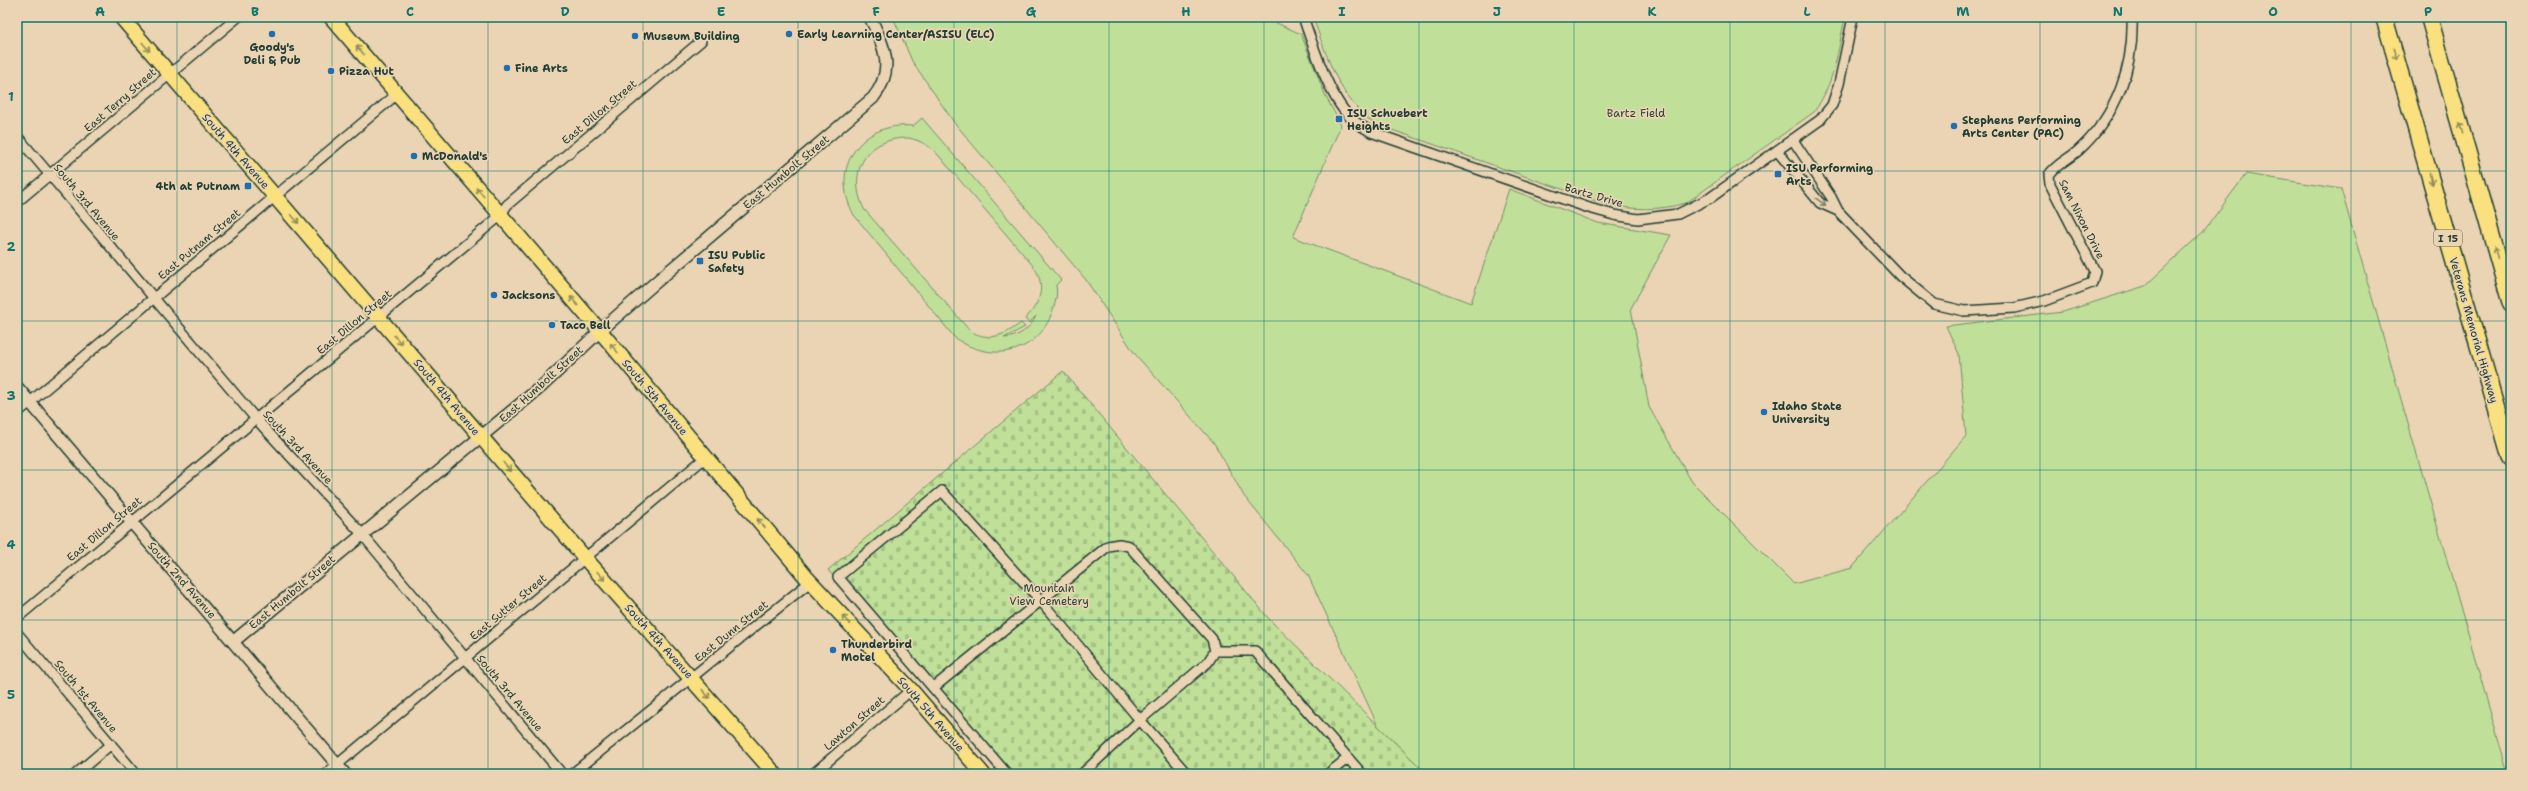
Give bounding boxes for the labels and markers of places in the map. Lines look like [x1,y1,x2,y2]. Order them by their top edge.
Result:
place label: Early Learning Center/ASISU (ELC) [797,27,995,42]
marker: Goody's Deli & Pub [267,29,277,39]
place label: Museum Building [643,29,740,44]
marker: Early Learning Center/ASISU (ELC) [784,29,794,39]
marker: Museum Building [630,31,640,41]
place label: Goody's Deli & Pub [243,40,301,68]
place label: Fine Arts [515,61,568,76]
marker: Fine Arts [502,63,512,73]
place label: Pizza Hut [339,64,395,79]
marker: Pizza Hut [326,66,336,76]
place label: ISU Schuebert Heights [1347,106,1428,134]
place label: Stephens Performing Arts Center (PAC) [1962,113,2081,141]
marker: ISU Schuebert Heights [1334,114,1344,124]
marker: Stephens Performing Arts Center (PAC) [1949,121,1959,131]
place label: McDonald's [422,149,488,164]
marker: McDonald's [409,151,419,161]
place label: ISU Performing Arts [1786,161,1873,189]
marker: ISU Performing Arts [1773,169,1783,179]
place label: 4th at Putnam [155,179,240,194]
marker: 4th at Putnam [243,181,253,191]
place label: ISU Public Safety [708,248,765,276]
marker: ISU Public Safety [695,256,705,266]
place label: Jacksons [502,288,555,303]
marker: Jacksons [489,290,499,300]
place label: Taco Bell [560,318,611,333]
marker: Taco Bell [547,320,557,330]
place label: Idaho State University [1772,399,1842,427]
marker: Idaho State University [1759,407,1769,417]
place label: Thunderbird Motel [841,637,912,665]
marker: Thunderbird Motel [828,645,838,655]

